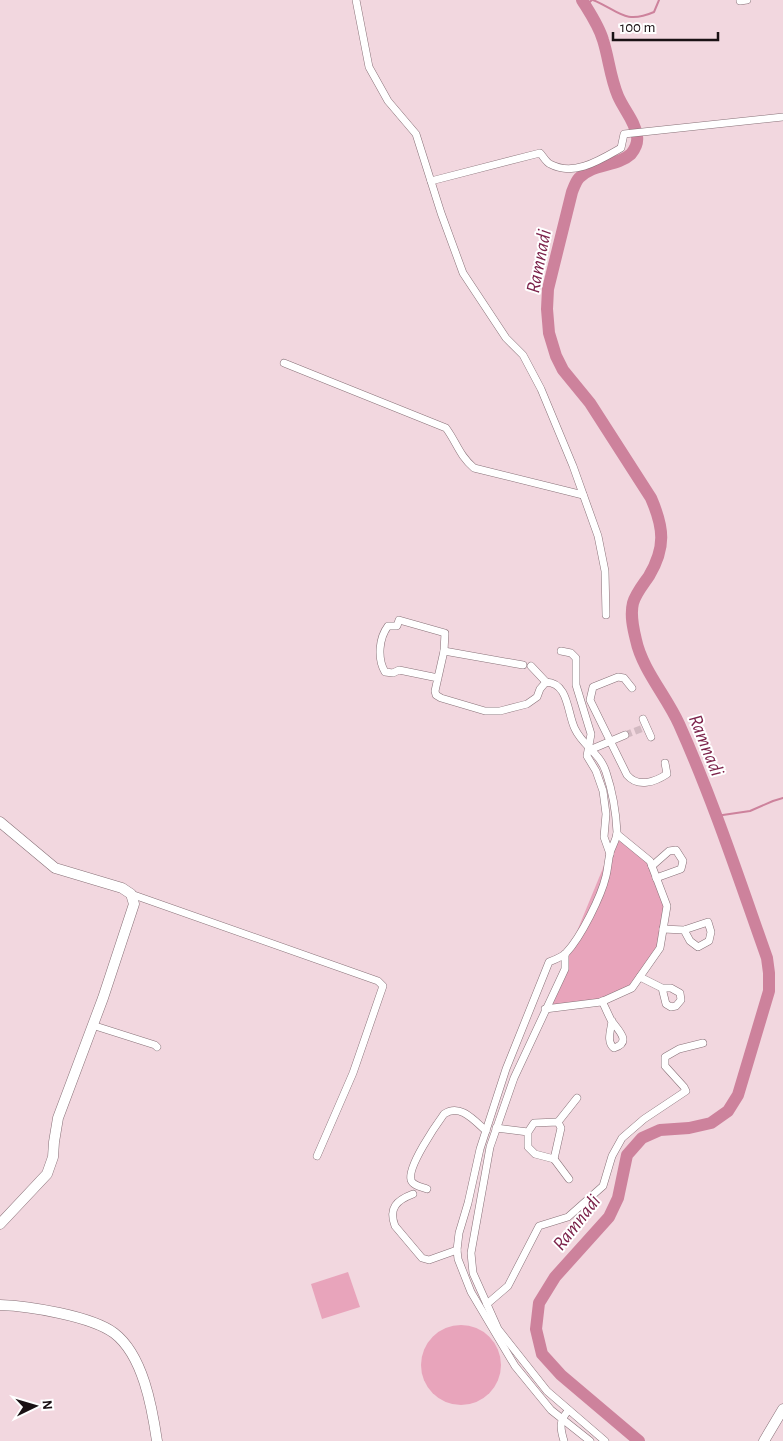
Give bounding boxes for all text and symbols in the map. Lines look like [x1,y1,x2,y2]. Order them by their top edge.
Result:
scale bar [613,10,718,42]
text: 100 m [620,20,655,35]
water label: Ramnadi [523,228,555,295]
water label: Ramnadi [685,712,727,779]
water label: Ramnadi [549,1191,604,1254]
north arrow [10,1381,60,1431]
text: N [40,1399,54,1410]

